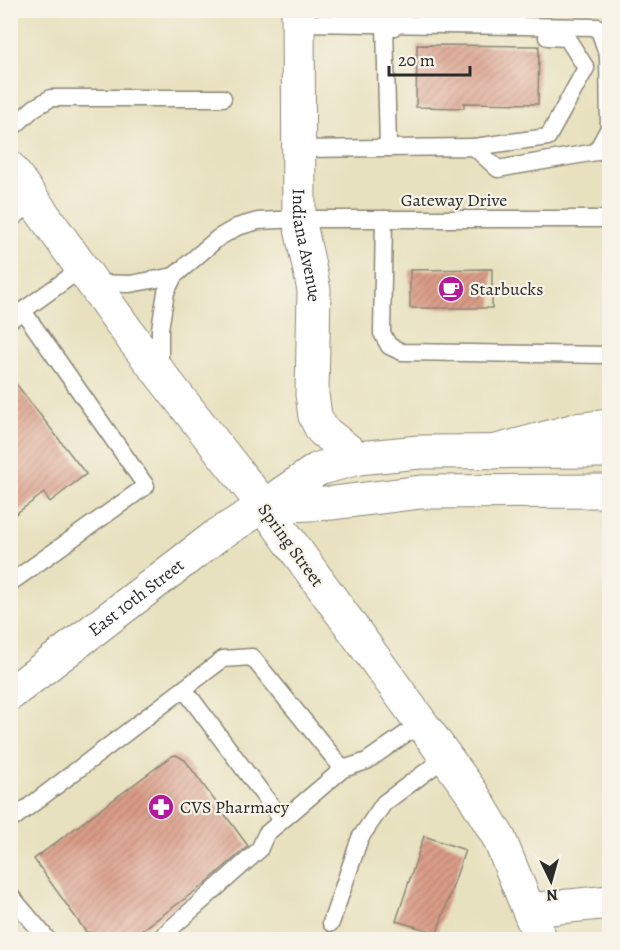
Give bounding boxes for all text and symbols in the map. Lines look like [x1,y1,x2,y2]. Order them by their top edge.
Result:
scale bar [389,39,470,77]
text: 20 m [398,48,435,72]
street label: Gateway Drive [401,188,507,212]
street label: Indiana Avenue [287,189,327,302]
cafe icon: Starbucks [436,274,466,304]
place label: Starbucks [470,277,543,301]
street label: Spring Street [253,498,329,592]
street label: East 10th Street [83,553,189,642]
pharmacy icon: CVS Pharmacy [146,792,176,822]
place label: CVS Pharmacy [180,795,290,819]
north arrow [521,851,581,911]
text: N [545,883,559,906]

